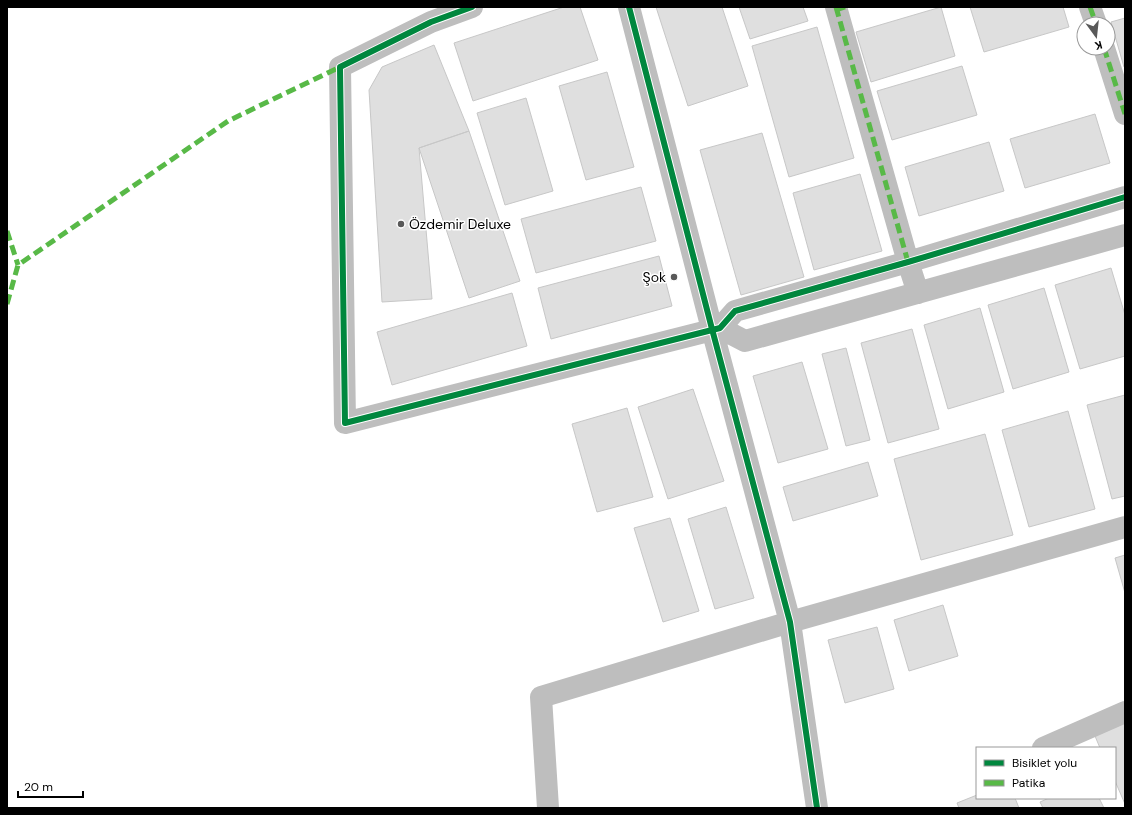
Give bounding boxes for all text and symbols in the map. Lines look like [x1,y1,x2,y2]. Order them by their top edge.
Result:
north arrow [1076,16,1116,56]
text: K [1093,38,1104,53]
place label: Özdemir Deluxe [409,215,511,233]
marker: Özdemir Deluxe [396,219,406,229]
place label: Şok [643,268,666,286]
marker: Şok [669,272,679,282]
legend [976,747,1116,799]
text: Bisiklet yolu [1012,755,1077,771]
scale bar [18,773,83,799]
text: Patika [1012,775,1045,791]
text: 20 m [24,779,53,795]

